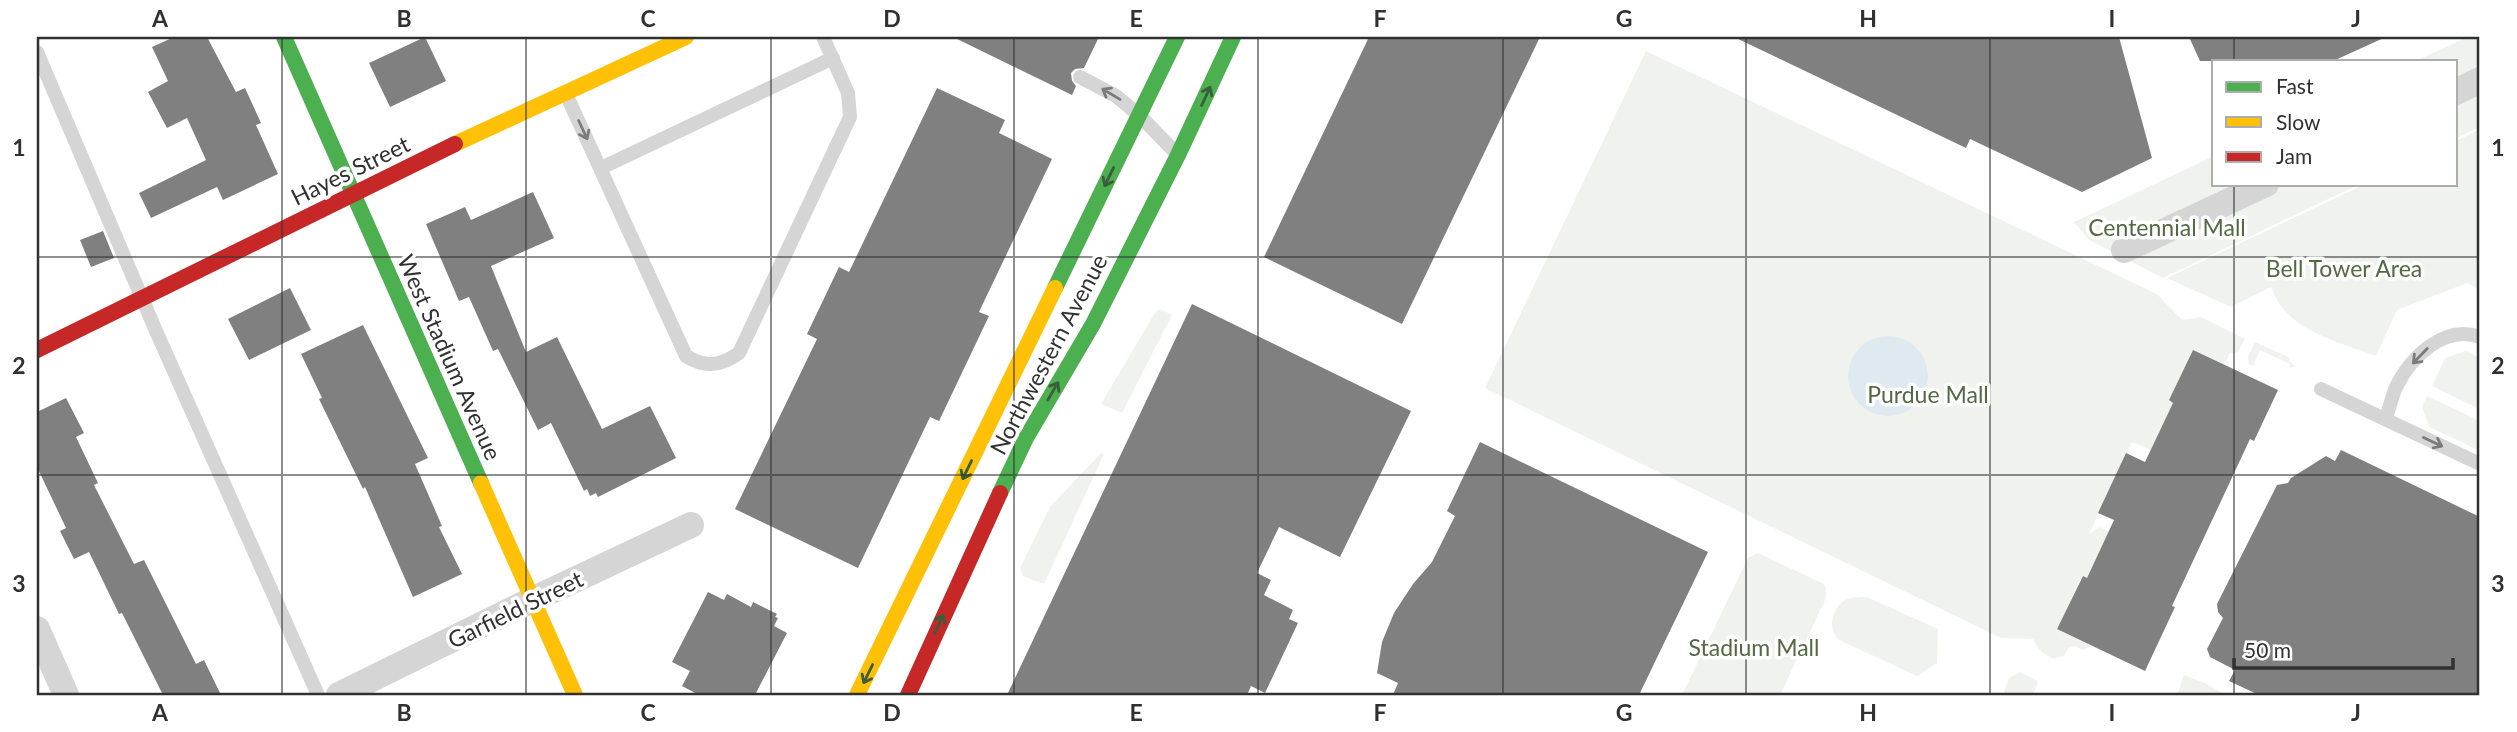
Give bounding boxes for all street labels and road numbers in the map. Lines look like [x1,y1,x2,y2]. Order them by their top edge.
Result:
street label: Hayes Street [286,129,415,211]
street label: Northwestern Avenue [983,249,1113,459]
street label: West Stadium Avenue [392,250,508,464]
street label: Garfield Street [443,564,588,654]

